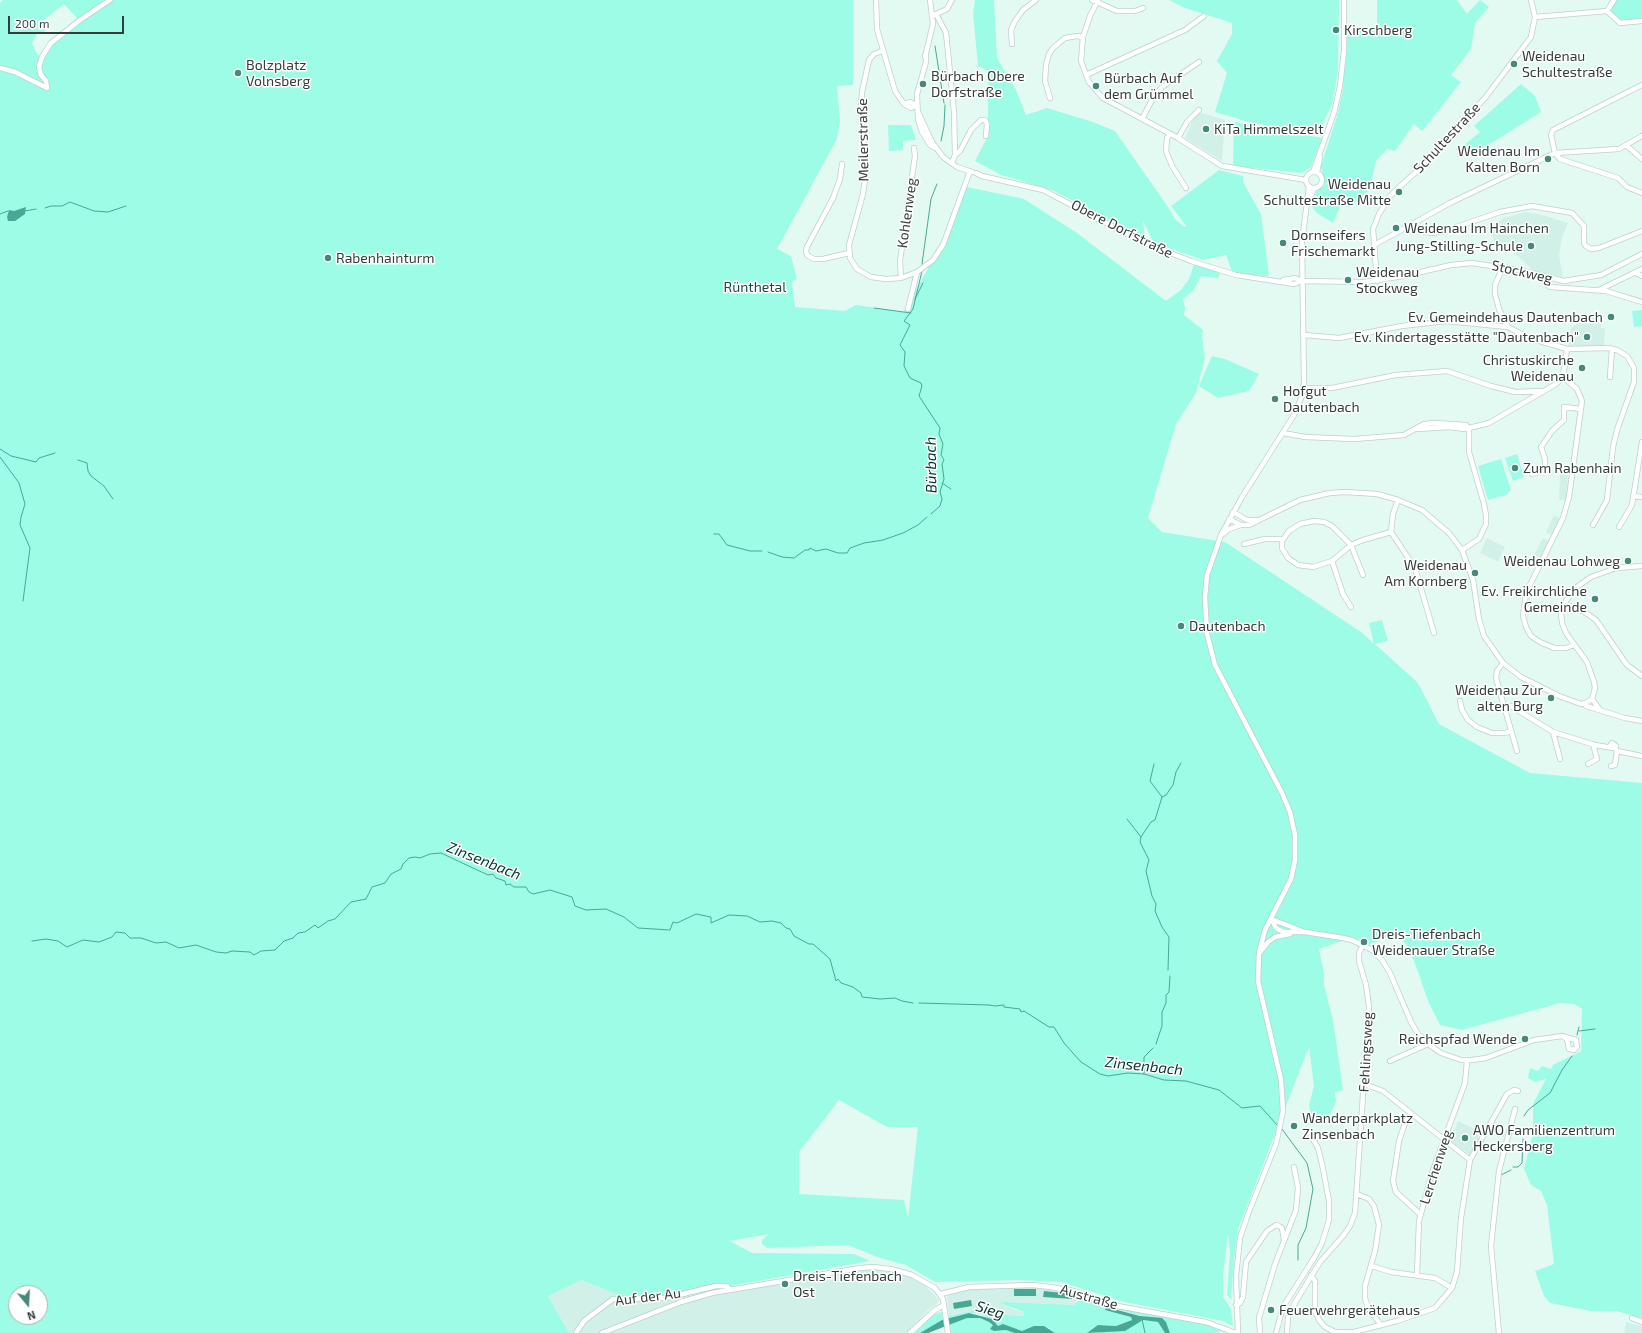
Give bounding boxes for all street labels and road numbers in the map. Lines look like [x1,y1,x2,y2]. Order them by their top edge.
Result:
street label: Meilerstraße [854,98,872,182]
street label: Schultestraße [1410,99,1484,177]
street label: Kohlenweg [894,177,920,249]
street label: Obere Dorfstraße [1068,196,1176,262]
street label: Stockweg [1490,257,1554,287]
street label: Fehlingsweg [1356,1011,1376,1093]
street label: Lerchenweg [1416,1128,1456,1206]
street label: Austraße [1058,1281,1120,1313]
street label: Auf der Au [614,1285,682,1309]

